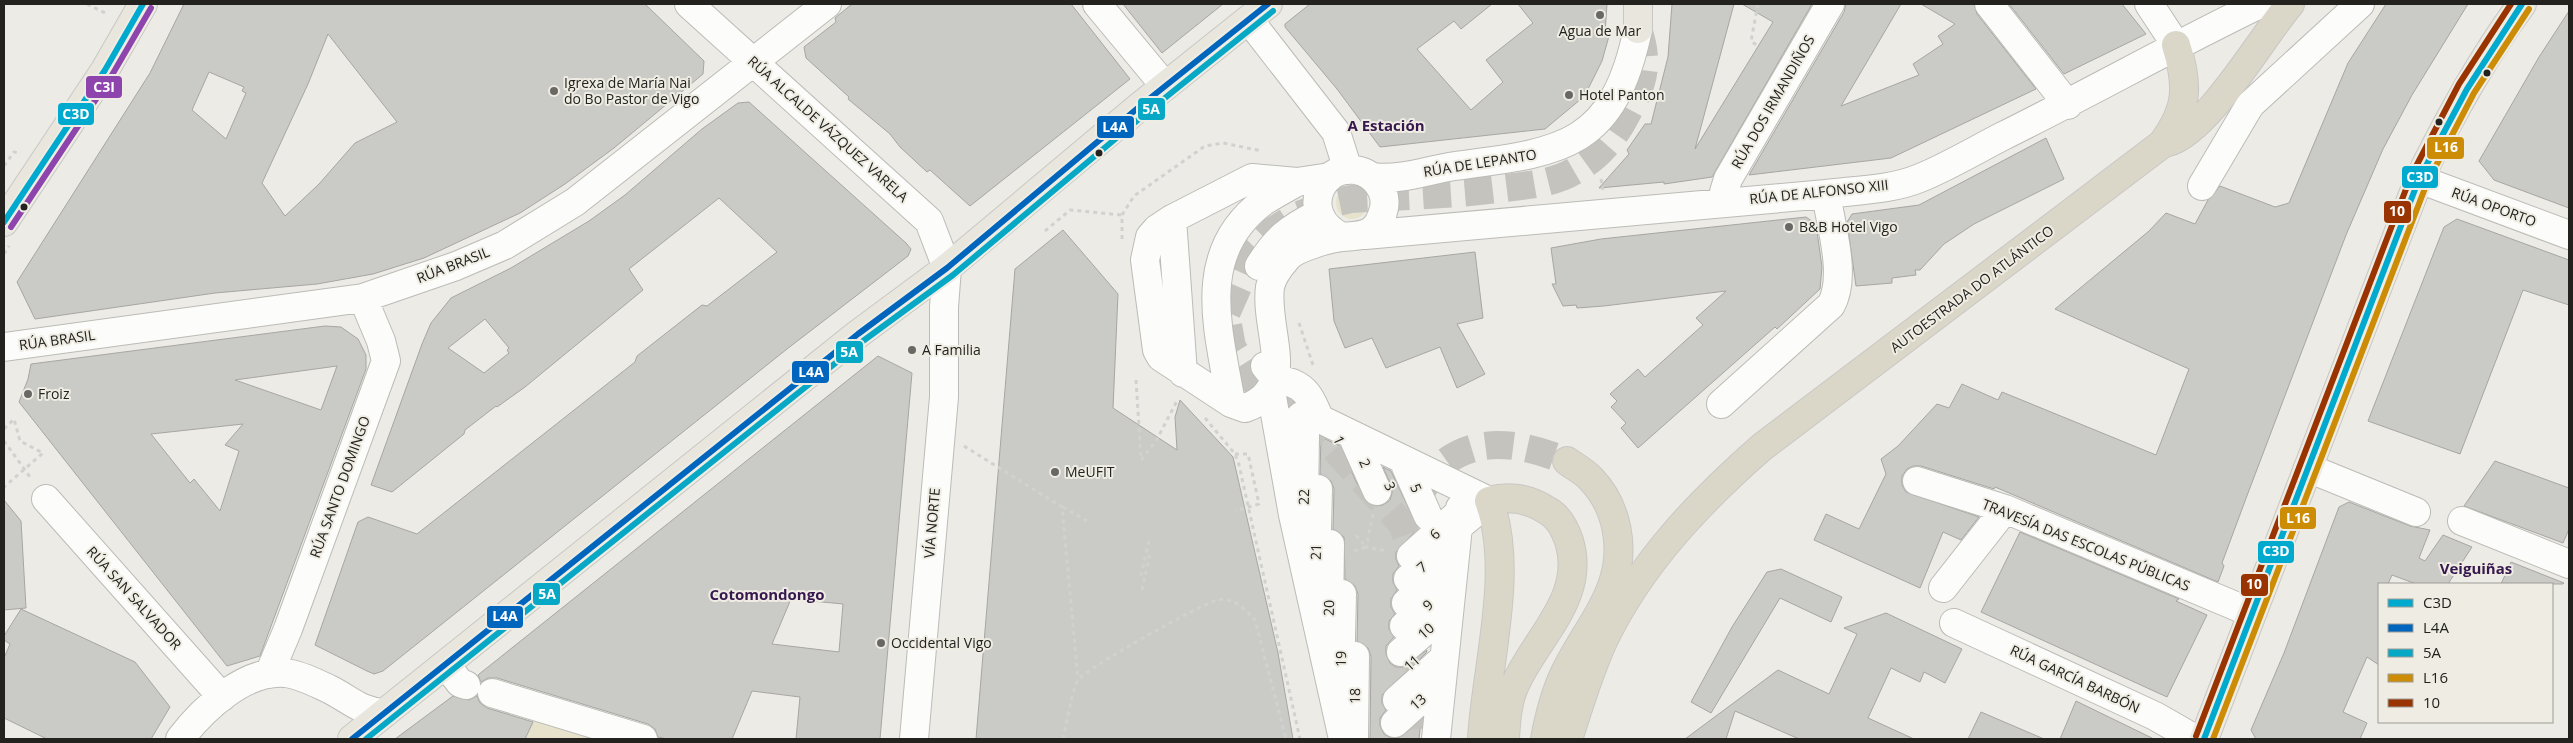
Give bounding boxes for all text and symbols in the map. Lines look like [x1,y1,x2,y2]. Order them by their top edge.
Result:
marker: Agua de Mar [1594,9,1606,21]
place label: Agua de Mar [1559,21,1642,40]
street label: RÚA DOS IRMANDIÑOS [1726,31,1819,172]
street label: RÚA ALCALDE VÁZQUEZ VARELA [744,51,913,206]
unlabelled marker [2482,68,2492,78]
place label: Igrexa de María Nai do Bo Pastor de Vigo [564,73,699,108]
line badge: C3I [85,75,123,99]
text: C3I [93,77,115,96]
marker: Igrexa de María Nai do Bo Pastor de Vigo [548,85,560,97]
place label: Hotel Panton [1579,85,1665,104]
marker: Hotel Panton [1563,89,1575,101]
line badge: 5A [1137,97,1166,121]
text: 5A [1142,99,1160,118]
line badge: C3D [57,102,95,126]
text: C3D [62,104,90,123]
line badge: L4A [1096,115,1135,139]
district label: A Estación [1347,115,1425,135]
text: L4A [1102,117,1128,136]
unlabelled marker [2434,117,2444,127]
line badge: L16 [2426,136,2465,160]
text: L16 [2434,137,2458,156]
street label: RÚA DE LEPANTO [1422,144,1538,181]
unlabelled marker [1094,148,1104,158]
line badge: C3D [2401,165,2439,189]
text: C3D [2406,167,2434,186]
street label: RÚA DE ALFONSO XIII [1748,175,1889,208]
street label: RÚA OPORTO [2449,182,2539,231]
line badge: 10 [2383,200,2412,224]
text: 10 [2389,201,2405,220]
unlabelled marker [19,202,29,212]
place label: B&B Hotel Vigo [1799,217,1898,236]
marker: B&B Hotel Vigo [1783,221,1795,233]
street label: AUTOESTRADA DO ATLÁNTICO [1886,221,2057,356]
street label: RÚA BRASIL [414,242,492,287]
street label: RÚA BRASIL [18,325,96,354]
line badge: 5A [835,340,864,364]
place label: A Familia [922,340,981,359]
text: 5A [840,342,858,361]
marker: A Familia [906,344,918,356]
line badge: L4A [791,360,830,384]
text: L4A [798,362,824,381]
place label: Froiz [38,384,70,403]
marker: Froiz [22,388,34,400]
street label: RÚA SANTO DOMINGO [305,413,374,560]
street label: 1 [1329,432,1350,447]
street label: 2 [1355,455,1376,470]
place label: MeUFIT [1065,462,1115,481]
marker: MeUFIT [1049,466,1061,478]
street label: 3 [1380,478,1401,493]
street label: 5 [1406,480,1427,495]
street label: VÍA NORTE [919,487,944,559]
street label: 22 [1294,489,1313,505]
street label: TRAVESÍA DAS ESCOLAS PÚBLICAS [1979,494,2193,595]
line badge: L16 [2279,506,2317,530]
text: L16 [2286,508,2310,527]
street label: 6 [1425,524,1444,543]
line badge: C3D [2257,540,2295,564]
text: C3D [2262,541,2290,560]
street label: RÚA SAN SALVADOR [83,542,186,654]
street label: 21 [1306,544,1325,560]
street label: 7 [1412,557,1431,576]
district label: Veiguiñas [2440,558,2512,578]
line badge: 10 [2240,573,2269,597]
text: 10 [2246,574,2262,593]
line badge: 5A [532,582,561,606]
legend [2378,583,2553,723]
text: 5A [538,584,556,603]
district label: Cotomondongo [710,584,824,604]
text: C3D [2423,592,2452,612]
street label: 9 [1418,595,1437,614]
street label: 20 [1319,600,1338,616]
line badge: L4A [486,605,524,629]
text: L4A [492,606,518,625]
text: L4A [2423,617,2449,637]
street label: 10 [1413,618,1438,643]
place label: Occidental Vigo [891,633,992,652]
marker: Occidental Vigo [875,637,887,649]
street label: RÚA GARCÍA BARBÓN [2007,640,2143,717]
text: 5A [2423,642,2442,662]
street label: 11 [1399,650,1424,675]
street label: 19 [1331,651,1350,667]
text: L16 [2423,667,2448,687]
street label: 18 [1345,688,1364,704]
street label: 13 [1405,689,1430,714]
text: 10 [2423,692,2440,712]

